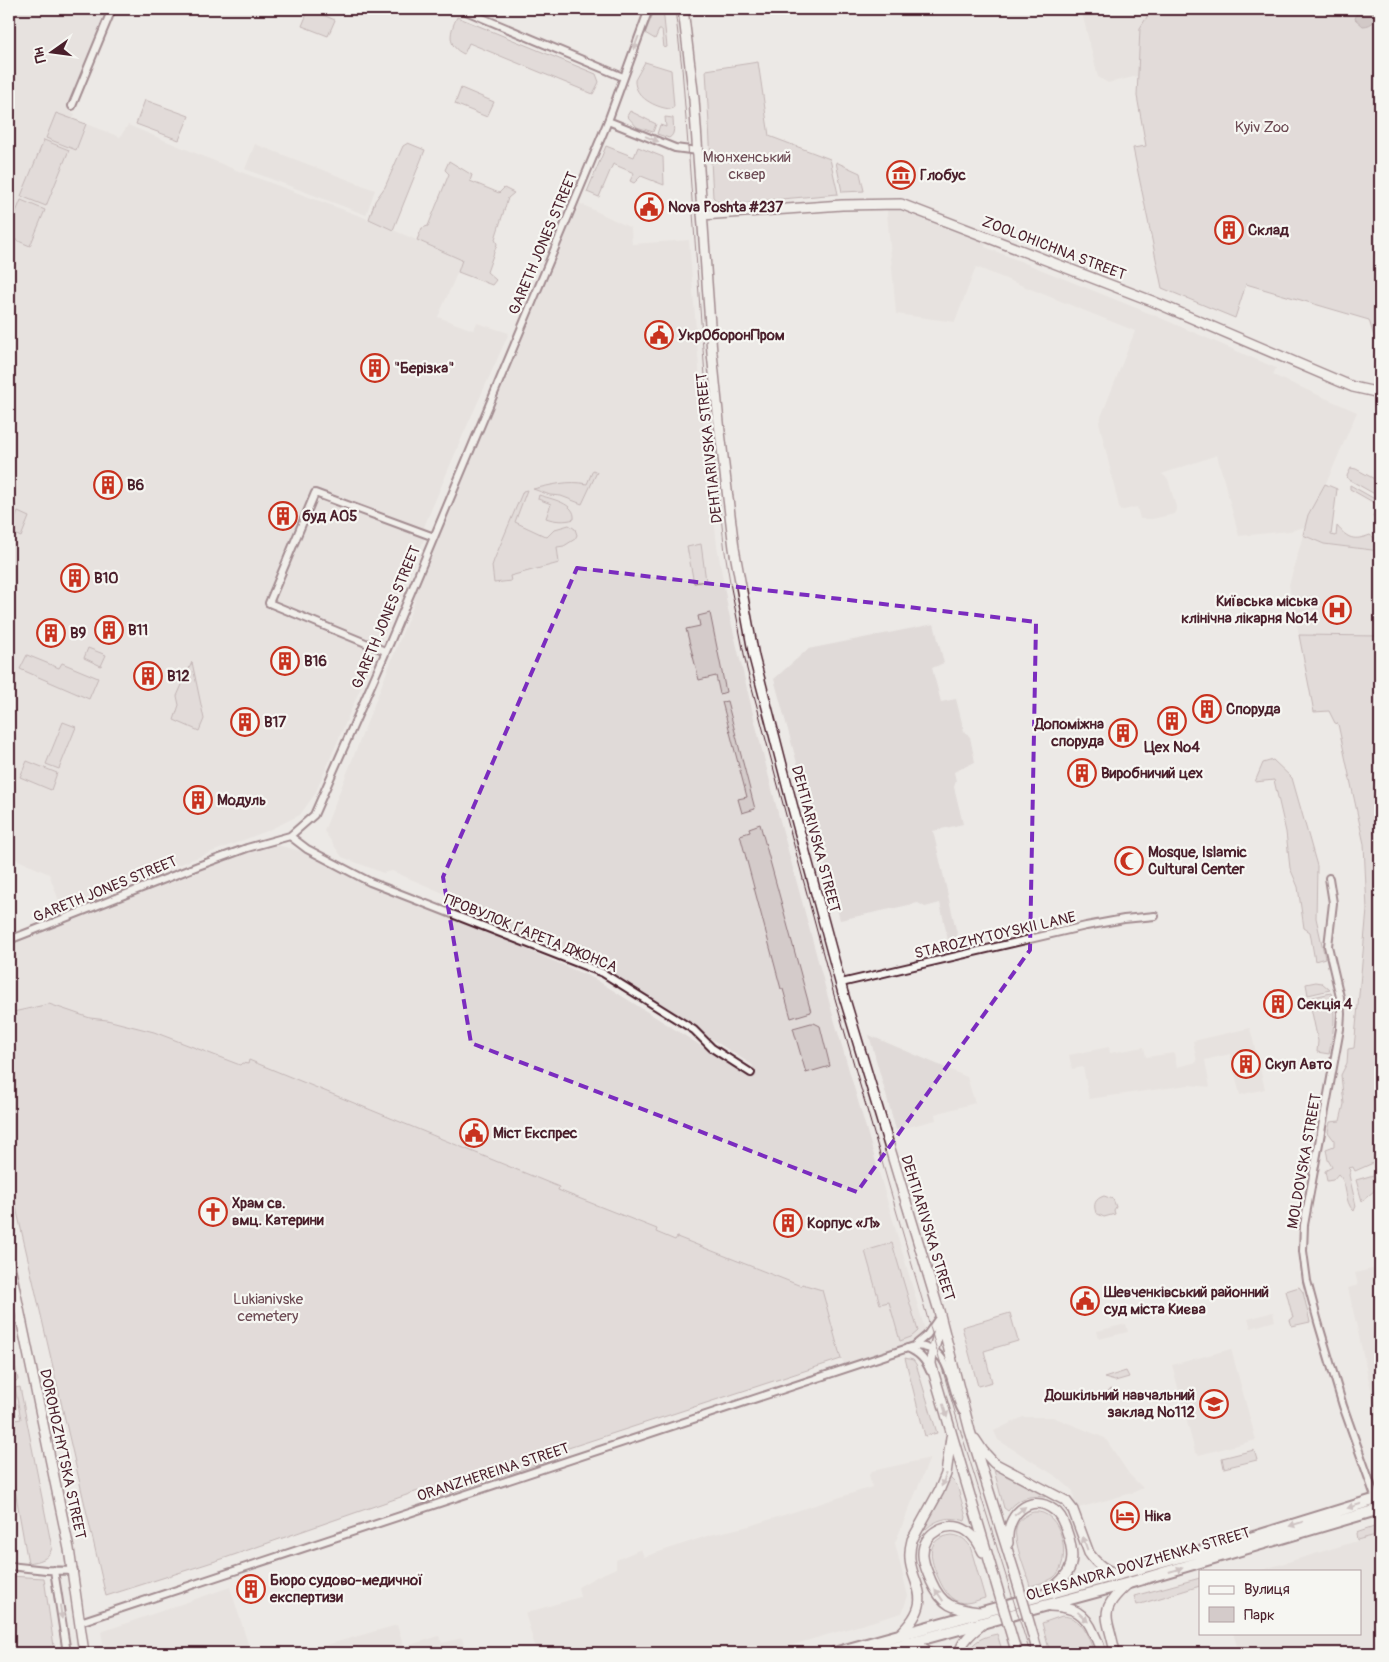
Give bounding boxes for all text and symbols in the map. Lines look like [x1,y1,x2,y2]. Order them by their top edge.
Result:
north arrow [28,28,78,78]
one-way arrow [632,36,640,51]
text: Пн [30,45,50,65]
park label: Kyiv Zoo [1235,118,1289,137]
one-way arrow [645,136,659,144]
park label: Мюнхенський сквер [703,148,791,184]
museum icon: Глобус [886,160,916,190]
place label: Глобус [920,166,966,185]
street label: GARETH JONES STREET [505,169,582,318]
public building icon: Nova Poshta #237 [634,192,664,222]
place label: Nova Poshta #237 [668,198,783,217]
street label: ZOOLOHICHNA STREET [979,212,1128,285]
building icon: Склад [1214,215,1244,245]
place label: Склад [1248,221,1290,240]
public building icon: УкрОборонПром [644,320,674,350]
place label: УкрОборонПром [678,326,785,345]
building icon: "Берізка" [360,353,390,383]
place label: "Берізка" [394,359,454,378]
street label: DEHTIARIVSKA STREET [692,372,727,524]
building icon: B6 [93,470,123,500]
place label: B6 [127,476,144,495]
building icon: буд А05 [268,501,298,531]
place label: буд А05 [302,507,357,526]
street label: GARETH JONES STREET [348,543,425,692]
building icon: B10 [60,563,90,593]
place label: B10 [94,569,119,588]
place label: Київська міська клінічна лікарня №14 [1181,592,1318,628]
hospital icon: Київська міська клінічна лікарня №14 [1322,595,1352,625]
building icon: B11 [94,615,124,645]
building icon: B9 [36,618,66,648]
place label: B11 [128,621,148,640]
place label: B9 [70,624,86,643]
building icon: B16 [270,646,300,676]
place label: B16 [304,652,327,671]
building icon: B12 [133,661,163,691]
place label: B12 [167,667,190,686]
building icon: Споруда [1192,694,1222,724]
place label: Споруда [1226,700,1280,719]
building icon: Цех №4 [1157,706,1187,736]
building icon: B17 [230,707,260,737]
place label: B17 [264,713,286,732]
place label: Допоміжна споруда [1034,715,1104,751]
building icon: Допоміжна споруда [1108,718,1138,748]
place label: Цех №4 [1144,738,1200,757]
building icon: Виробничий цех [1067,758,1097,788]
street label: DEHTIARIVSKA STREET [787,764,844,915]
place label: Виробничий цех [1101,764,1204,783]
building icon: Модуль [183,785,213,815]
place label: Модуль [217,791,266,810]
place label: Mosque, Islamic Cultural Center [1148,843,1247,879]
mosque icon: Mosque, Islamic Cultural Center [1114,846,1144,876]
street label: GARETH JONES STREET [30,852,180,927]
street label: ПРОВУЛОК ҐАРЕТА ДЖОНСА [441,890,620,977]
street label: STAROZHYTOYSKII LANE [912,908,1078,963]
building icon: Секція 4 [1263,989,1293,1019]
place label: Секція 4 [1297,995,1353,1014]
building icon: Скуп Авто [1231,1049,1261,1079]
place label: Скуп Авто [1265,1055,1332,1074]
street label: MOLDOVSKA STREET [1283,1092,1326,1230]
public building icon: Міст Експрес [459,1118,489,1148]
place label: Міст Експрес [493,1124,578,1143]
street label: DEHTIARIVSKA STREET [896,1153,959,1303]
place label: Храм св. вмц. Катерини [232,1194,324,1230]
church icon: Храм св. вмц. Катерини [198,1197,228,1227]
building icon: Корпус «Л» [773,1208,803,1238]
place label: Корпус «Л» [807,1214,880,1233]
place label: Шевченківський районний суд міста Києва [1103,1283,1269,1319]
public building icon: Шевченківський районний суд міста Києва [1070,1286,1100,1316]
park label: Lukianivske cemetery [233,1290,304,1326]
street label: DOROHOZHYTSKA STREET [35,1367,90,1541]
place label: Дошкільний навчальний заклад №112 [1044,1386,1195,1422]
school or university icon: Дошкільний навчальний заклад №112 [1199,1389,1229,1419]
one-way arrow [941,1403,949,1418]
street label: ORANZHEREINA STREET [415,1439,572,1506]
one-way arrow [939,1473,947,1487]
hotel icon: Ніка [1110,1501,1140,1531]
one-way arrow [1347,1502,1362,1510]
one-way arrow [1013,1506,1026,1517]
place label: Ніка [1144,1507,1171,1526]
one-way arrow [1289,1520,1304,1528]
street label: OLEKSANDRA DOVZHENKA STREET [1024,1523,1252,1606]
one-way arrow [1081,1535,1089,1550]
one-way arrow [1168,1565,1183,1573]
legend [1199,1570,1362,1634]
place label: Бюро судово-медичної експертизи [269,1571,423,1607]
building icon: Бюро судово-медичної експертизи [236,1574,266,1604]
text: Вулиця [1244,1580,1290,1599]
one-way arrow [934,1588,944,1602]
one-way arrow [57,1604,65,1620]
text: Парк [1244,1606,1275,1625]
one-way arrow [1077,1611,1089,1623]

